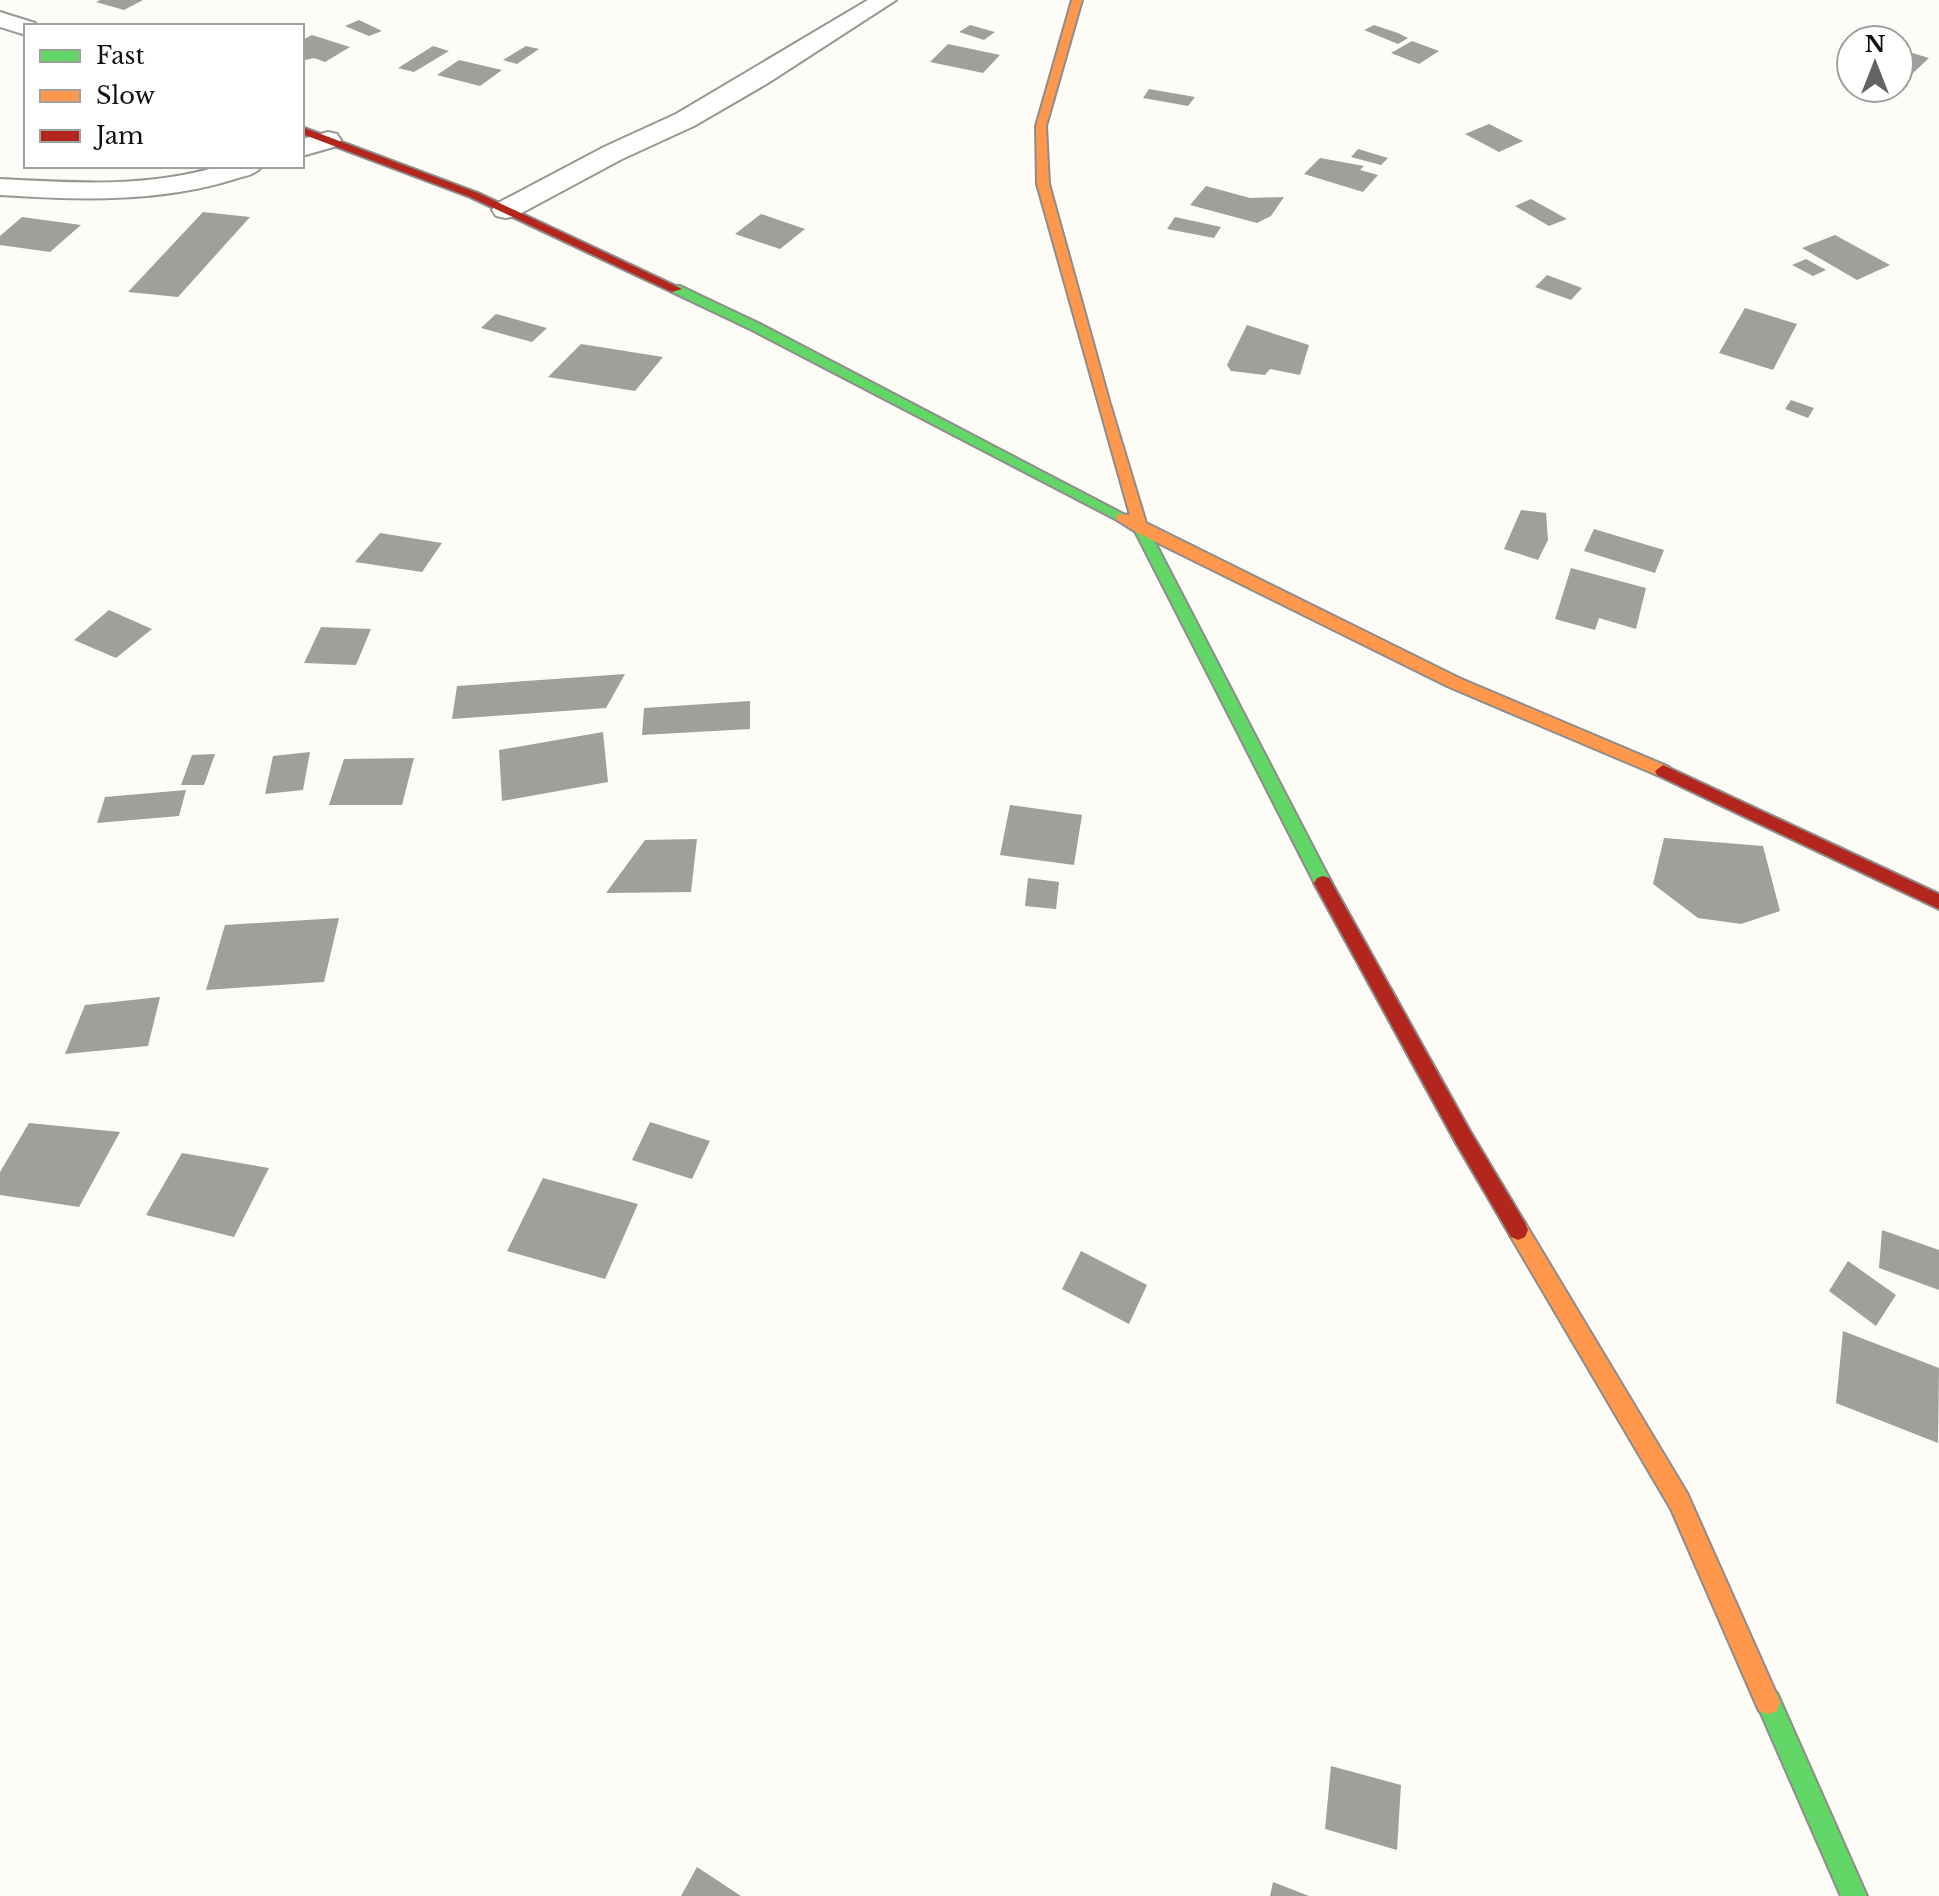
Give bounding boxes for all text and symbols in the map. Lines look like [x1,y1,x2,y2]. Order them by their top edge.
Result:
legend [24,24,304,168]
north arrow [1835,24,1915,104]
text: N [1865,31,1886,58]
text: Fast [96,41,144,70]
text: Slow [96,81,155,110]
text: Jam [93,121,144,150]

